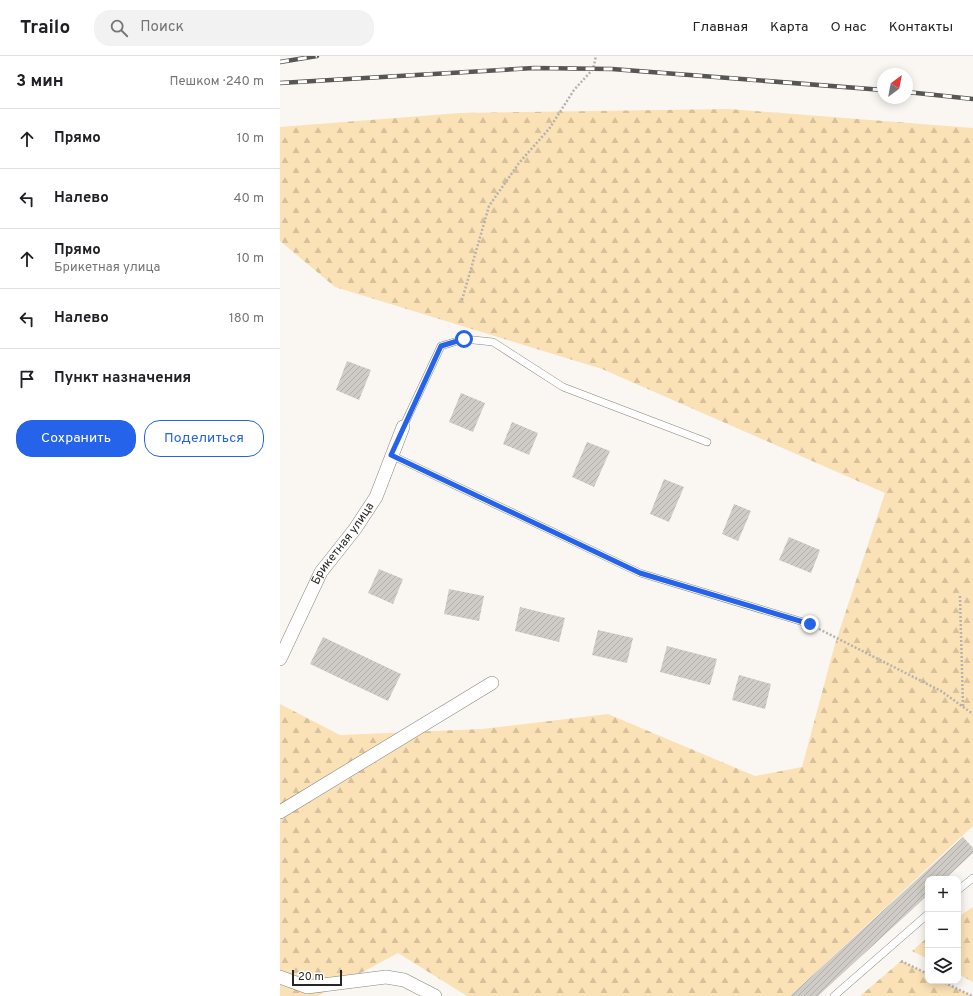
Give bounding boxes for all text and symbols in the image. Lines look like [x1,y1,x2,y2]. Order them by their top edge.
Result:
search box [94,10,374,46]
text: Trailo [20,16,70,40]
icon: search [108,17,130,39]
text: Поиск [140,18,184,37]
text: Главная [693,19,748,36]
text: Карта [770,19,808,36]
text: О нас [830,19,867,36]
text: Контакты [889,19,953,36]
north arrow [877,68,913,104]
text: 3 мин [16,71,64,93]
text: Пешком · 240 m [169,74,264,90]
icon: ahead [16,128,38,150]
text: Прямо [54,129,101,148]
text: 10 m [237,131,264,147]
icon: left [16,188,38,210]
text: Налево [54,189,109,208]
text: 40 m [234,191,264,207]
text: Прямо [54,241,101,260]
icon: ahead [16,248,38,270]
text: 10 m [237,251,264,267]
text: Брикетная улица [54,260,160,276]
icon: left [16,308,38,330]
text: Налево [54,309,109,328]
text: 180 m [229,311,264,327]
route start [455,330,473,348]
icon: arrive [16,368,38,390]
text: Пункт назначения [54,369,191,388]
button: Сохранить [16,420,136,457]
button: Поделиться [144,420,264,457]
street label: Брикетная улица [308,499,378,587]
route end [801,615,819,633]
map controls [925,876,961,984]
button: + [925,876,961,912]
button: − [925,912,961,948]
button: layers [925,948,961,984]
scale bar [292,968,342,987]
text: 20 m [298,970,324,984]

